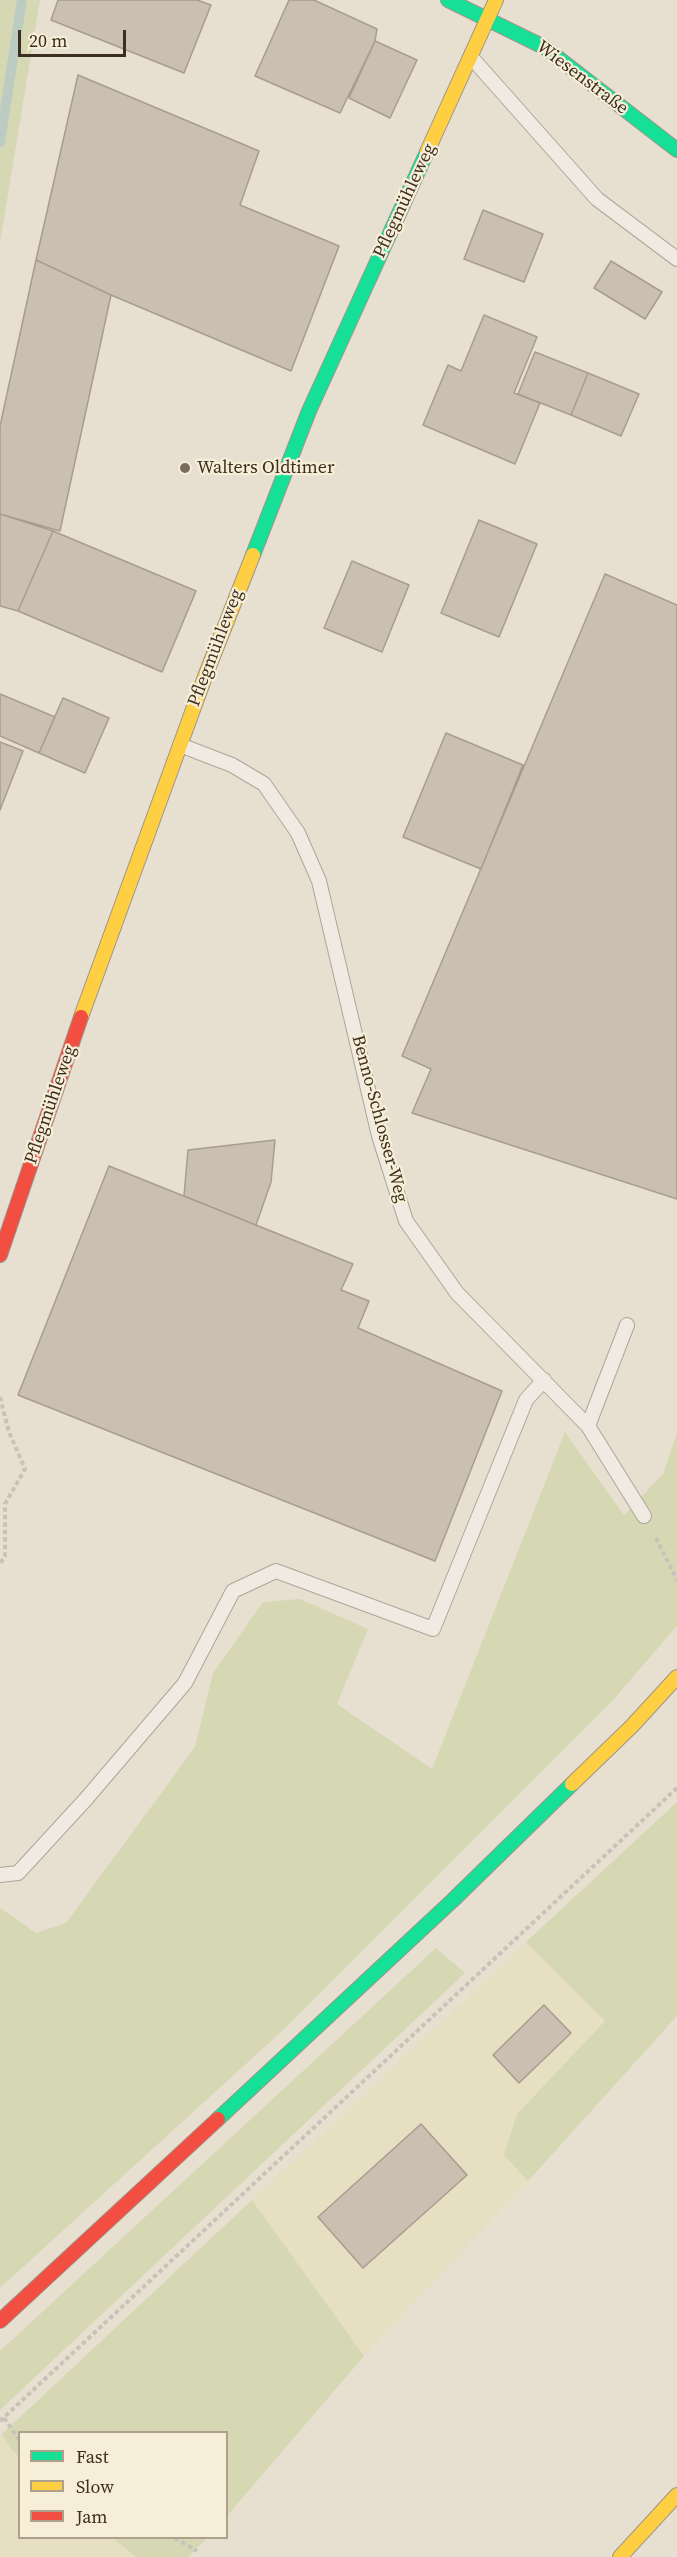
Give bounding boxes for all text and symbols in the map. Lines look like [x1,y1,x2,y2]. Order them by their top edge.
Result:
scale bar [21,18,129,56]
text: 20 m [29,28,67,53]
street label: Wiesenstraße [532,36,632,120]
street label: Pflegmühleweg [369,140,441,262]
place label: Walters Oldtimer [197,457,335,479]
marker: Walters Oldtimer [178,461,192,475]
street label: Pflegmühleweg [184,586,248,710]
street label: Benno-Schlosser-Weg [346,1033,412,1205]
street label: Pflegmühleweg [21,1043,81,1167]
legend [18,2431,228,2539]
text: Fast [76,2444,109,2469]
text: Slow [76,2474,114,2499]
text: Jam [76,2504,108,2529]

